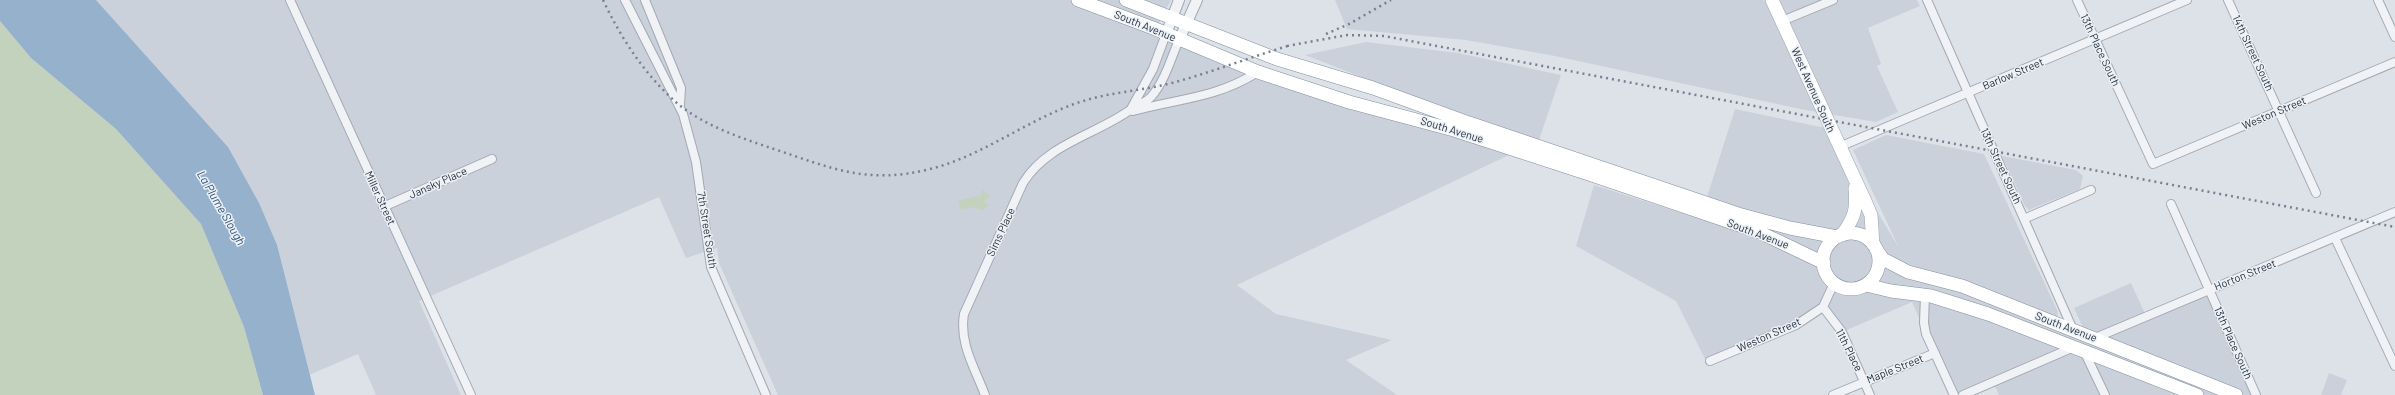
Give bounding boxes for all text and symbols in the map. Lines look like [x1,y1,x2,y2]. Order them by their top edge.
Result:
street label: South Avenue [1112,8,1178,44]
street label: 13th Place South [2077,12,2123,88]
street label: 14th Street South [2230,13,2276,93]
street label: West Avenue South [1788,45,1838,135]
street label: Barlow Street [1981,55,2045,93]
street label: Weston Street [2240,94,2308,132]
street label: South Avenue [1419,114,1485,146]
street label: 13th Street South [1978,126,2024,206]
street label: Jansky Place [407,164,469,202]
water label: La Plume Slough [194,168,248,248]
street label: Miller Street [362,169,398,227]
street label: 7th Street South [694,191,720,269]
street label: Sims Place [984,206,1018,258]
street label: South Avenue [1725,216,1791,252]
street label: Horton Street [2212,257,2278,293]
street label: 13th Place South [2211,305,2255,381]
street label: South Avenue [2033,309,2099,345]
street label: Weston Street [1735,315,1803,355]
street label: 11th Place [1833,326,1865,374]
street label: Maple Street [1865,352,1925,386]

